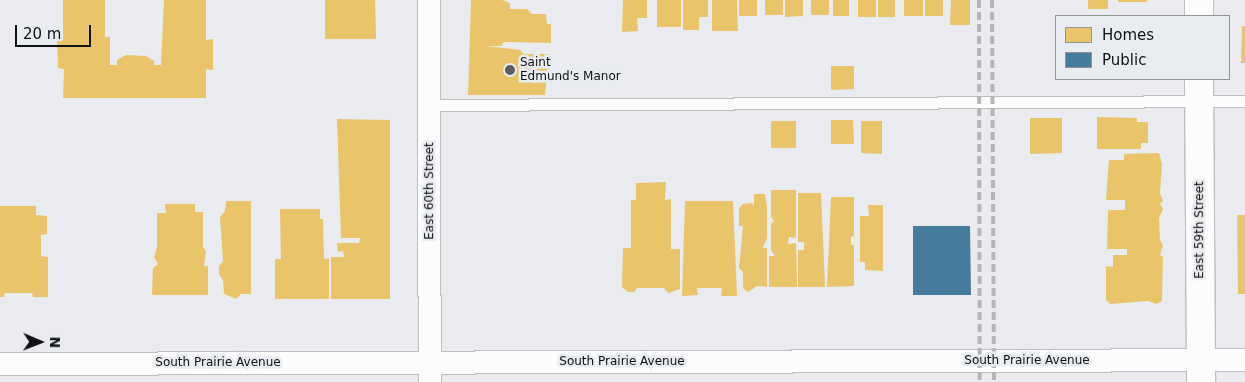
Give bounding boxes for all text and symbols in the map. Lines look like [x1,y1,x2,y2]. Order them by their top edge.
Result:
scale bar [18,15,94,47]
legend [1055,15,1230,80]
text: 20 m [23,25,61,43]
text: Homes [1102,26,1154,44]
text: Public [1102,51,1146,69]
place label: Saint Edmund's Manor [520,56,621,84]
marker: Saint Edmund's Manor [504,64,516,76]
street label: East 60th Street [423,142,437,240]
street label: East 59th Street [1193,181,1207,279]
north arrow [15,317,65,367]
text: N [47,336,63,348]
street label: South Prairie Avenue [964,354,1090,368]
street label: South Prairie Avenue [559,355,685,369]
street label: South Prairie Avenue [155,356,281,370]

